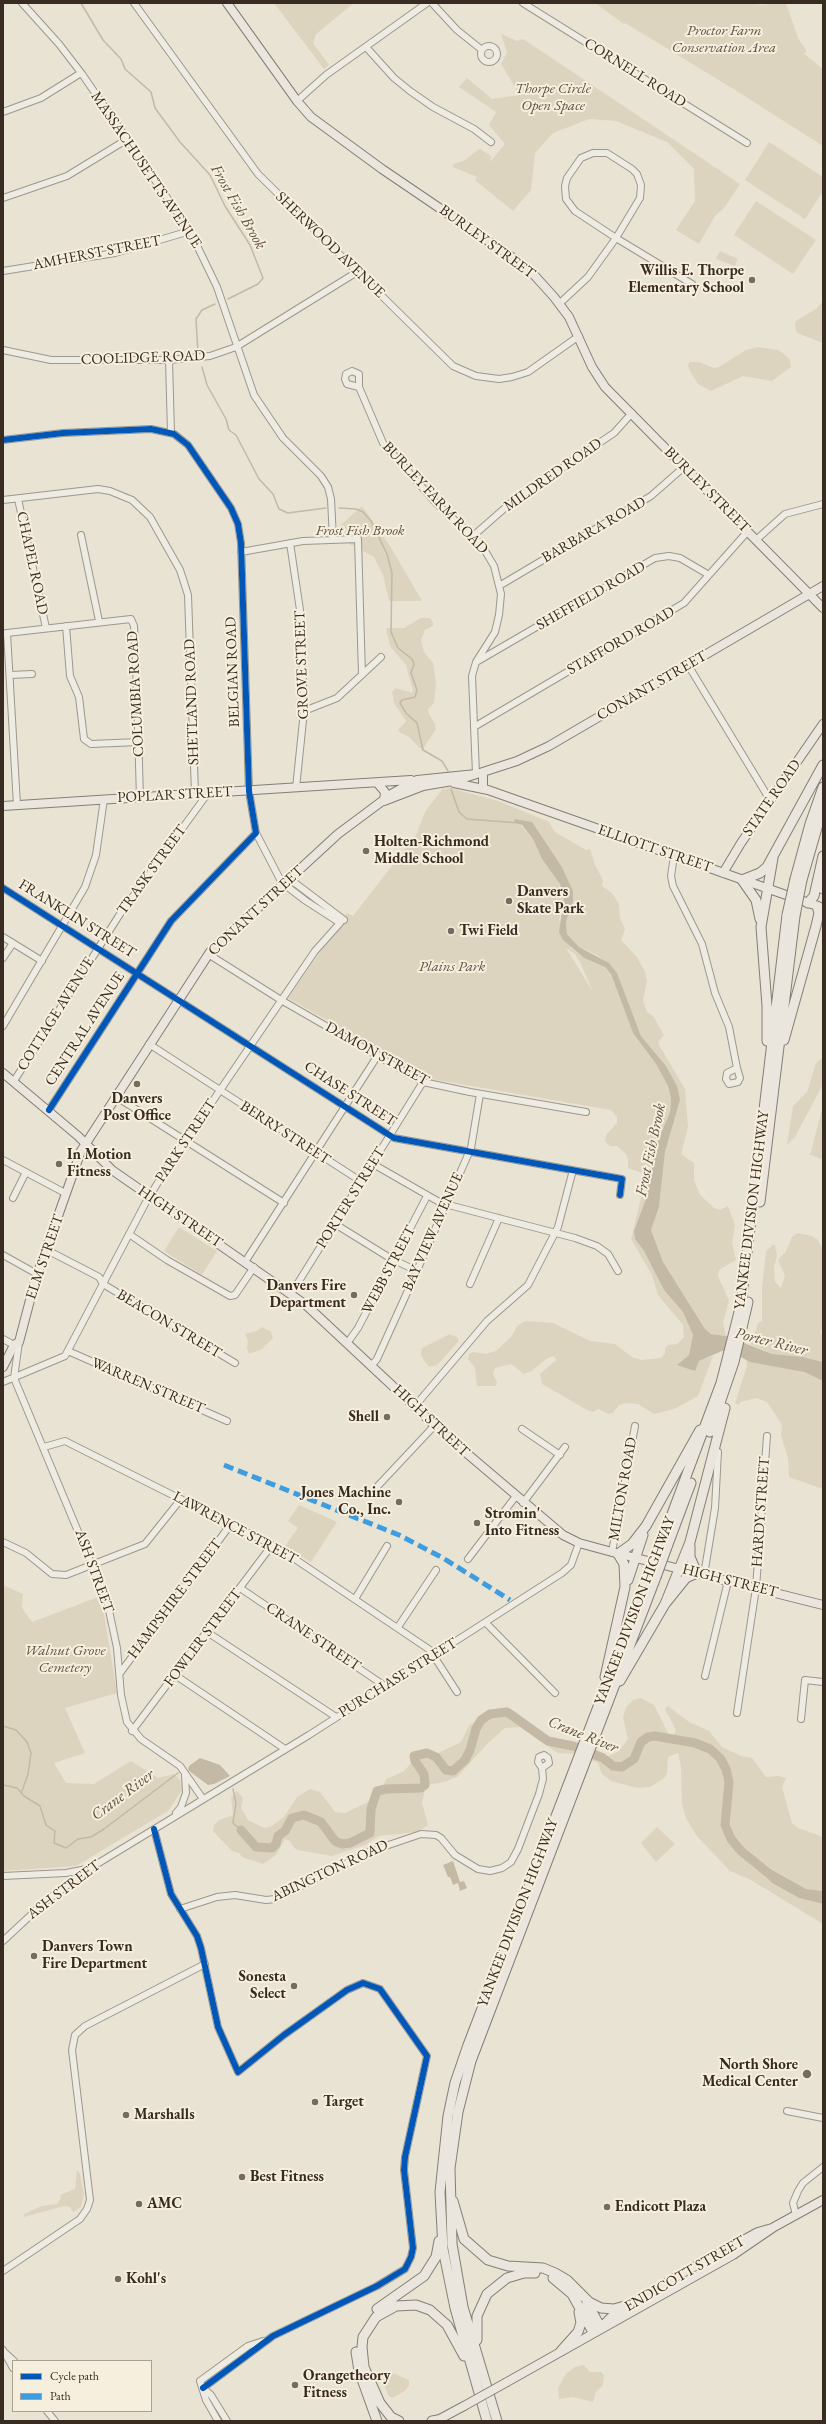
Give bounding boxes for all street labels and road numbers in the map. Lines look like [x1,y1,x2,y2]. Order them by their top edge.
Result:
street label: CORNELL ROAD [581,34,689,112]
street label: MASSACHUSETTS AVENUE [87,88,205,252]
street label: SHERWOOD AVENUE [272,188,388,302]
street label: BURLEY STREET [436,201,538,283]
street label: AMHERST STREET [32,232,162,274]
street label: COOLIDGE ROAD [80,347,206,369]
street label: MILDRED ROAD [501,434,605,516]
street label: BURLEY FARM ROAD [378,438,492,558]
street label: BURLEY STREET [660,443,754,537]
street label: BARBARA ROAD [539,493,649,567]
street label: CHAPEL ROAD [12,510,52,616]
street label: SHEFFIELD ROAD [533,557,649,635]
street label: STAFFORD ROAD [564,603,678,679]
street label: GROVE STREET [291,610,313,720]
street label: BELGIAN ROAD [222,616,244,728]
street label: COLUMBIA ROAD [124,631,148,757]
street label: SHETLAND ROAD [181,639,203,765]
street label: CONANT STREET [594,647,710,725]
street label: STATE ROAD [739,756,805,840]
street label: POPLAR STREET [117,783,233,807]
street label: ELLIOTT STREET [595,821,715,877]
street label: TRASK STREET [113,822,191,918]
street label: CONANT STREET [205,862,307,960]
street label: FRANKLIN STREET [15,876,139,962]
street label: COTTAGE AVENUE [14,954,98,1074]
street label: CENTRAL AVENUE [41,968,129,1090]
street label: DAMON STREET [322,1018,432,1090]
street label: CHASE STREET [301,1058,399,1130]
street label: PARK STREET [152,1096,220,1186]
street label: BERRY STREET [237,1097,333,1169]
street label: YANKEE DIVISION HIGHWAY [731,1109,773,1311]
street label: PORTER STREET [313,1144,389,1252]
street label: BAY VIEW AVENUE [399,1170,467,1294]
street label: HIGH STREET [134,1182,226,1252]
street label: ELM STREET [22,1212,68,1302]
street label: WEBB STREET [358,1223,420,1317]
street label: BEACON STREET [113,1286,225,1362]
street label: WARREN STREET [89,1354,207,1418]
street label: HIGH STREET [389,1381,473,1461]
street label: MILTON ROAD [605,1436,641,1542]
street label: HARDY STREET [748,1456,774,1568]
street label: LAWRENCE STREET [170,1488,300,1568]
street label: YANKEE DIVISION HIGHWAY [591,1514,679,1708]
street label: ASH STREET [71,1527,117,1615]
street label: HAMPSHIRE STREET [124,1536,226,1662]
street label: HIGH STREET [680,1560,780,1602]
street label: FOWLER STREET [160,1585,246,1691]
street label: CRANE STREET [262,1599,364,1675]
street label: PURCHASE STREET [335,1634,461,1722]
street label: YANKEE DIVISION HIGHWAY [474,1816,562,2010]
street label: ABINGTON ROAD [269,1836,391,1906]
street label: ASH STREET [24,1857,104,1923]
street label: ENDICOTT STREET [621,2232,749,2316]

